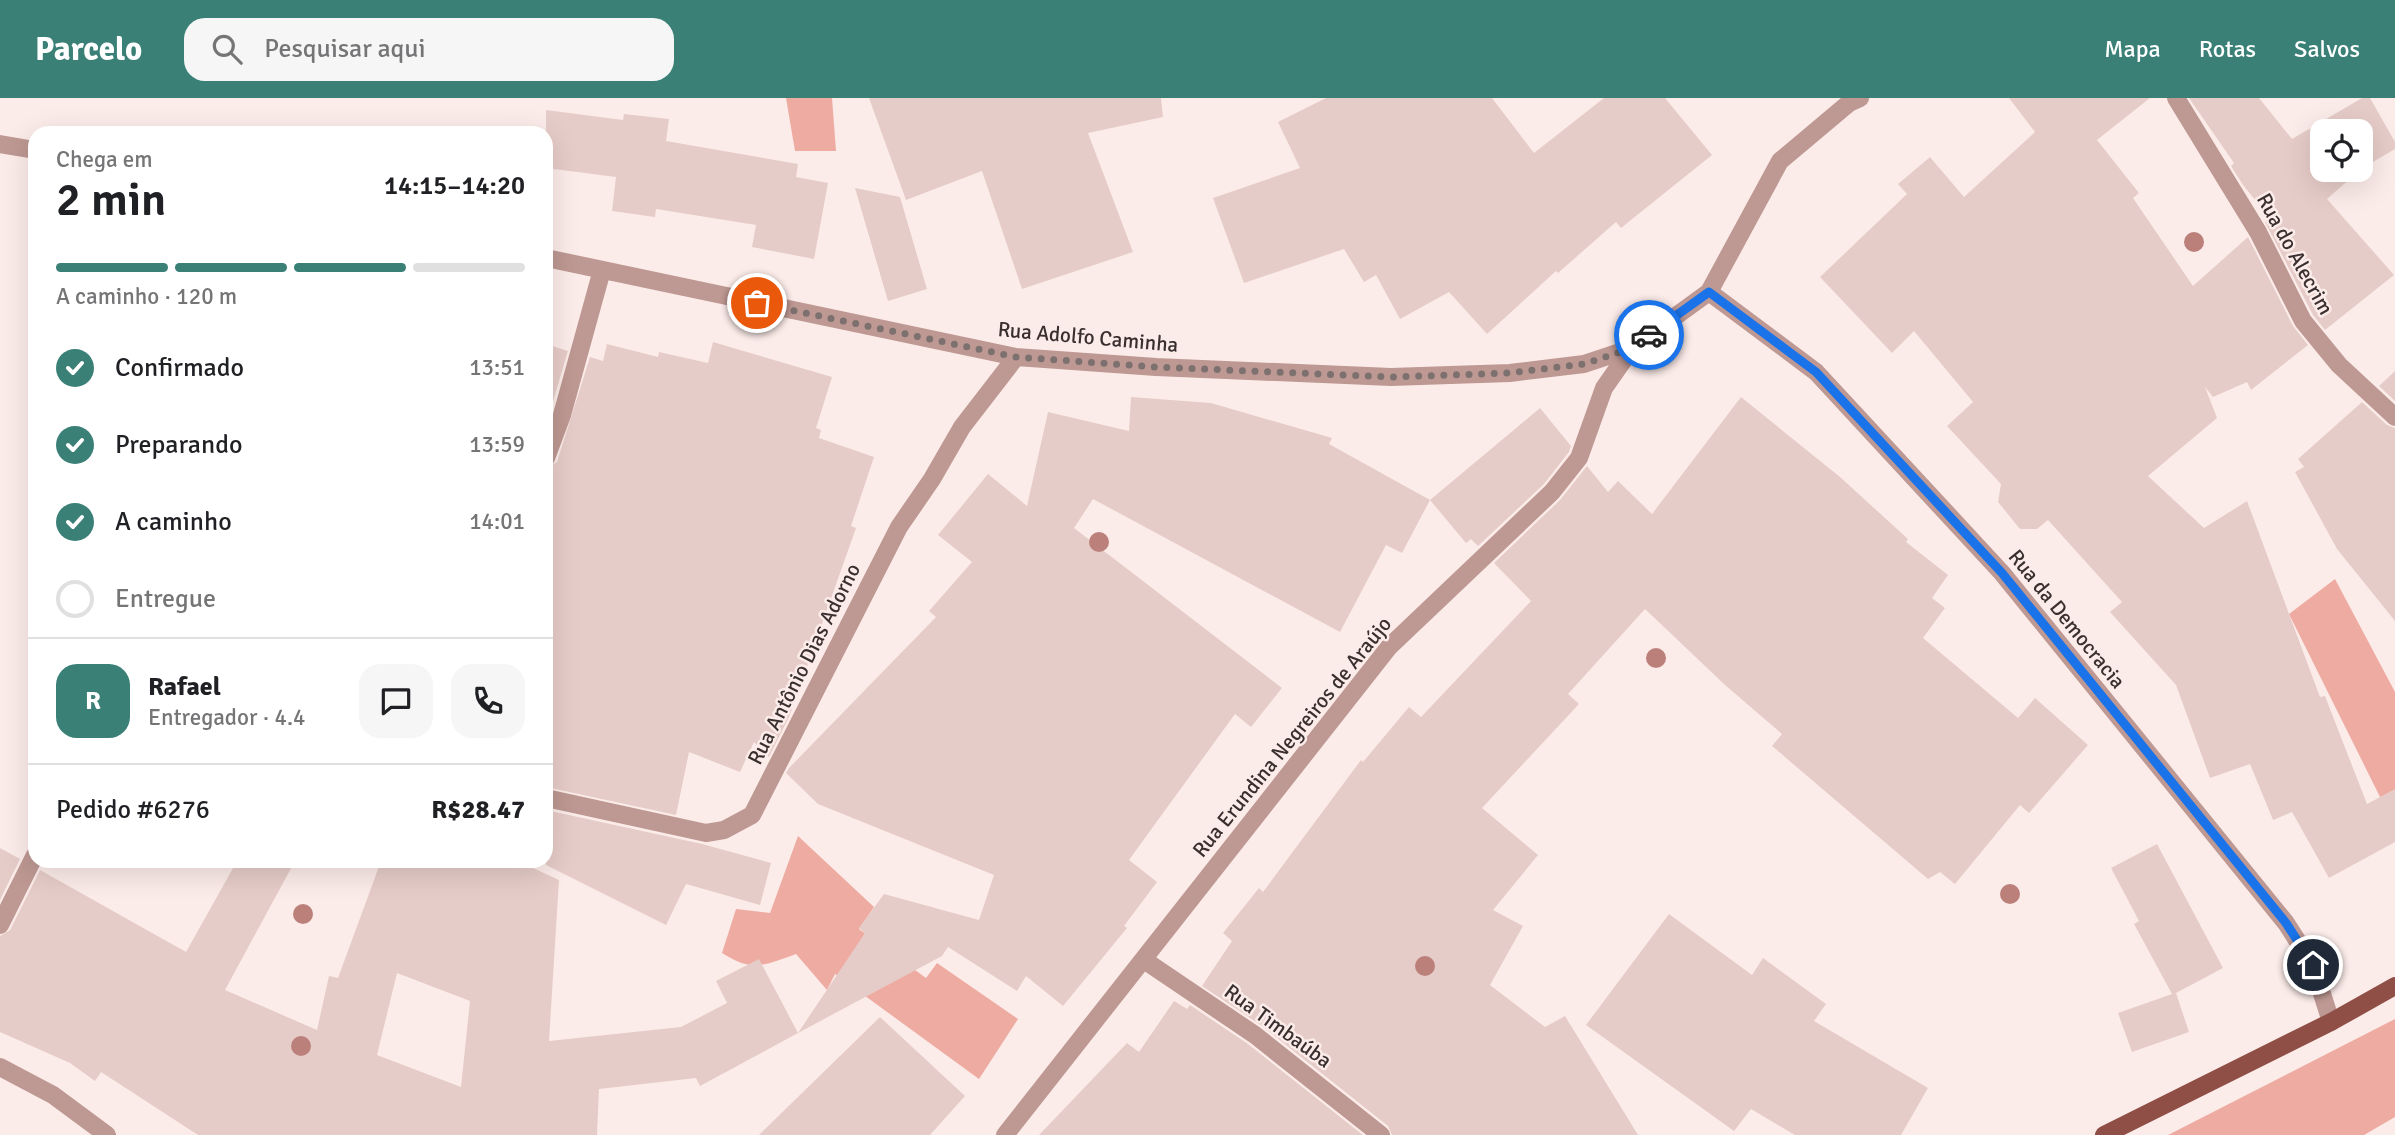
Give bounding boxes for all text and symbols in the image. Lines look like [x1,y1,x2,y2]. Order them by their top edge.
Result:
search box [184,18,674,81]
text: Parcelo [35,29,142,70]
icon: search [208,30,246,68]
text: Pesquisar aqui [264,33,426,65]
text: Mapa [2104,34,2161,64]
text: Rotas [2199,34,2256,64]
text: Salvos [2294,34,2360,64]
map controls [2310,119,2373,182]
button: locate [2310,119,2373,182]
text: Chega em [56,145,153,174]
text: 14:15–14:20 [384,170,525,202]
text: 2 min [56,172,166,228]
street label: Rua do Alecrim [2251,189,2339,319]
pin [727,273,787,333]
text: A caminho · 120 m [56,282,237,311]
icon: bag [738,284,776,322]
courier [1614,300,1684,370]
street label: Rua Adolfo Caminha [997,316,1179,358]
icon: car [1630,316,1668,354]
icon: check [56,349,94,387]
text: Confirmado [115,352,244,384]
text: 13:51 [469,353,525,382]
icon: check [56,426,94,464]
text: Preparando [115,429,242,461]
text: 13:59 [469,430,525,459]
icon: check [56,503,94,541]
text: A caminho [115,506,232,538]
text: 14:01 [469,507,525,536]
street label: Rua da Democracia [2003,544,2131,694]
street label: Rua Antônio Dias Adorno [742,559,866,769]
text: Entregue [115,583,216,615]
street label: Rua Erundina Negreiros de Araújo [1187,612,1397,862]
button: chat [359,664,433,738]
button: phone [451,664,525,738]
text: Rafael [148,671,221,703]
text: R [85,685,101,717]
text: Entregador · 4.4 [148,703,306,732]
text: Pedido #6276 [56,794,210,826]
text: R$28.47 [431,794,525,826]
pin [2283,935,2343,995]
icon: home [2294,946,2332,984]
street label: Rua Timbaúba [1219,978,1337,1074]

